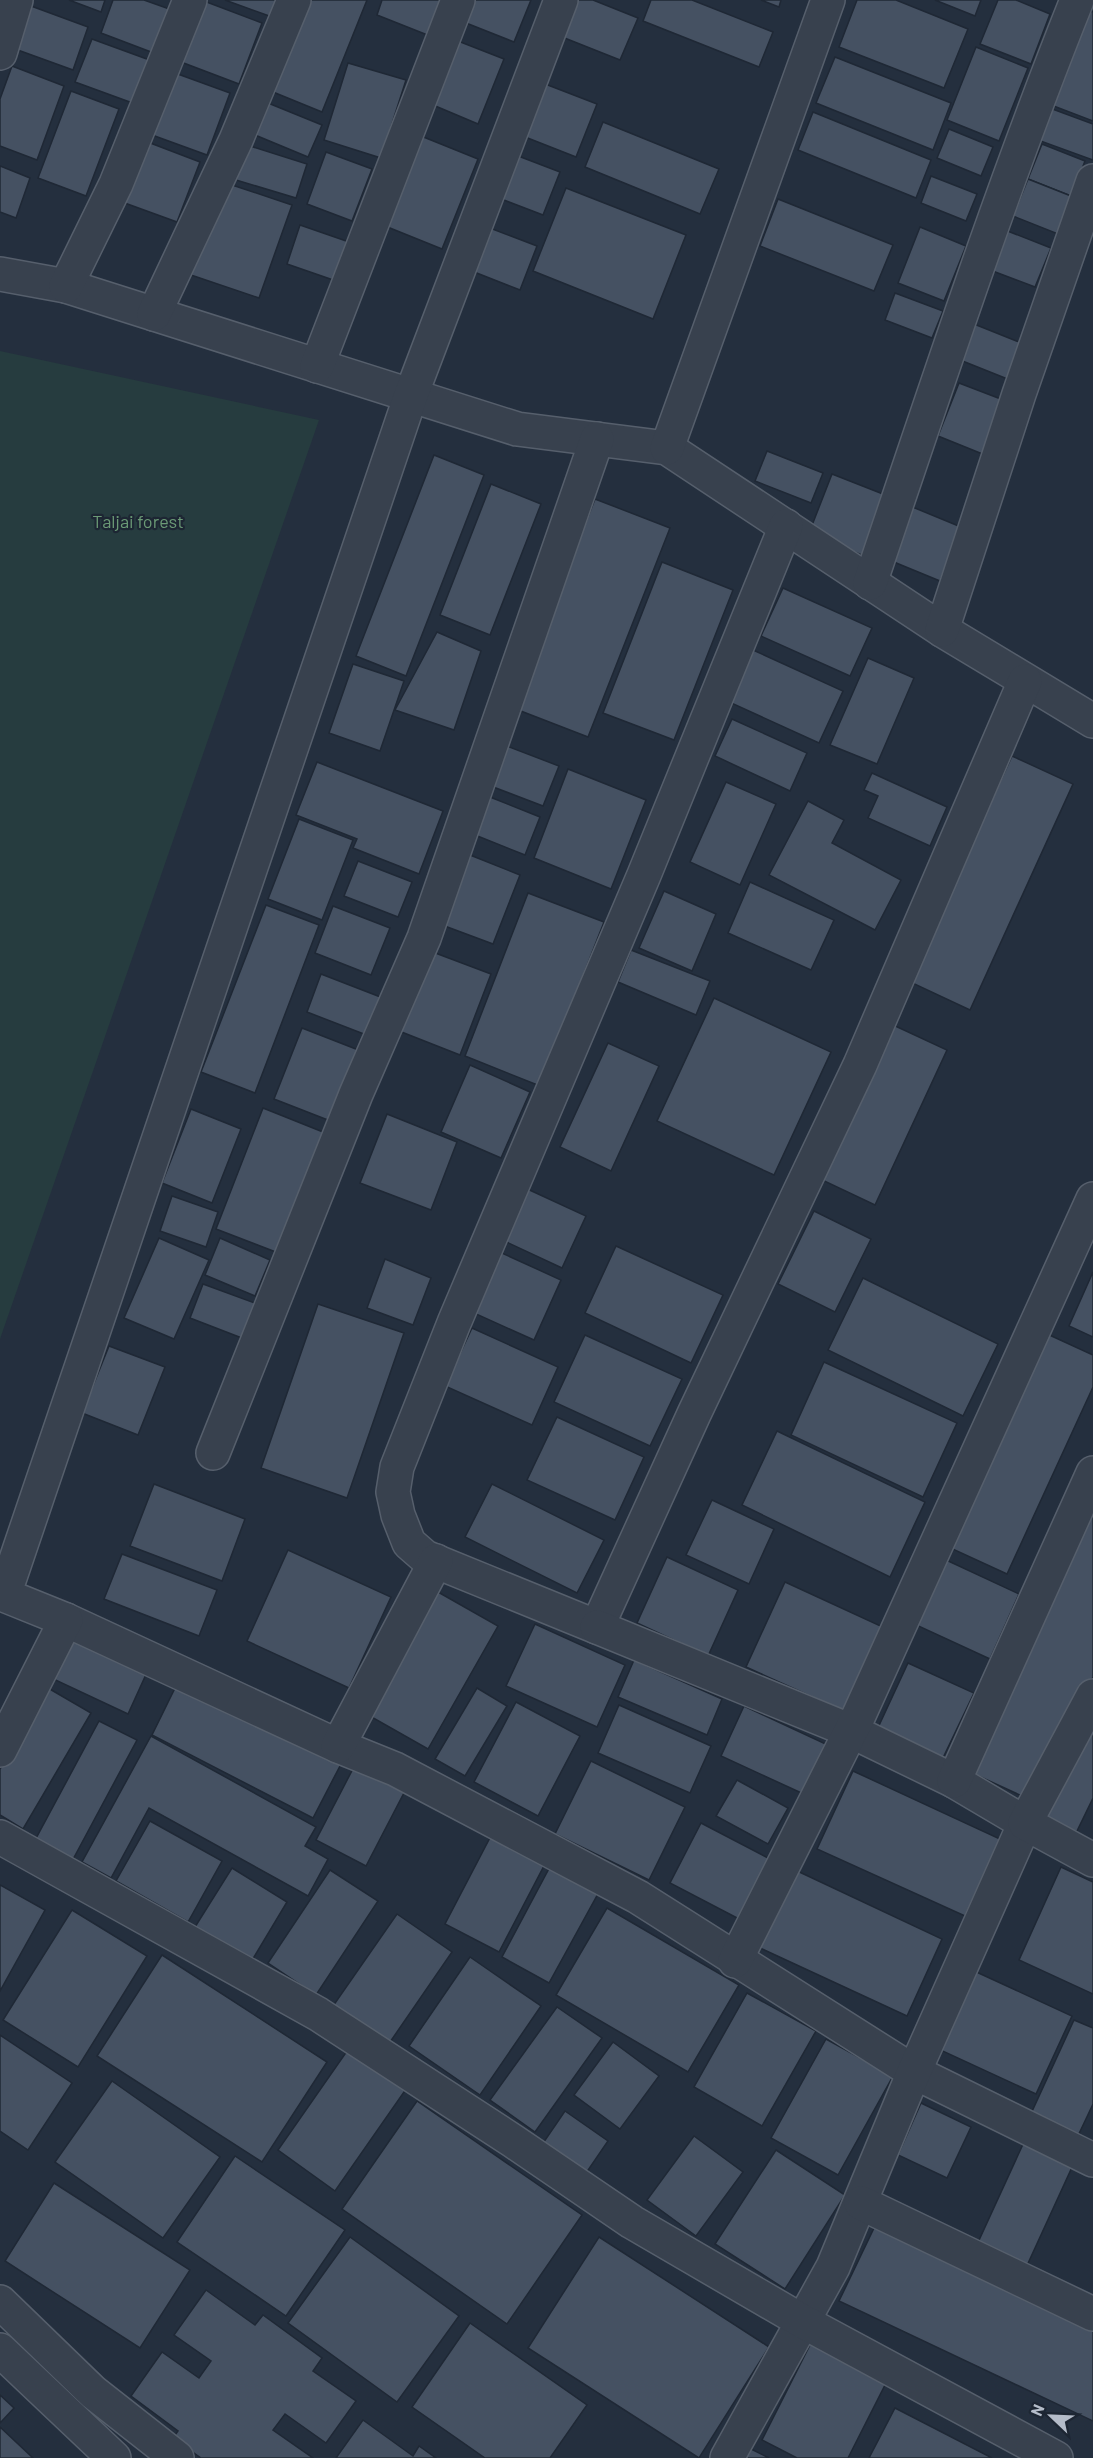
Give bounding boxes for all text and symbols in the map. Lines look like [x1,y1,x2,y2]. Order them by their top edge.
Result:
park label: Taljai forest [92,510,184,532]
north arrow [1021,2386,1081,2446]
text: N [1026,2401,1048,2419]

